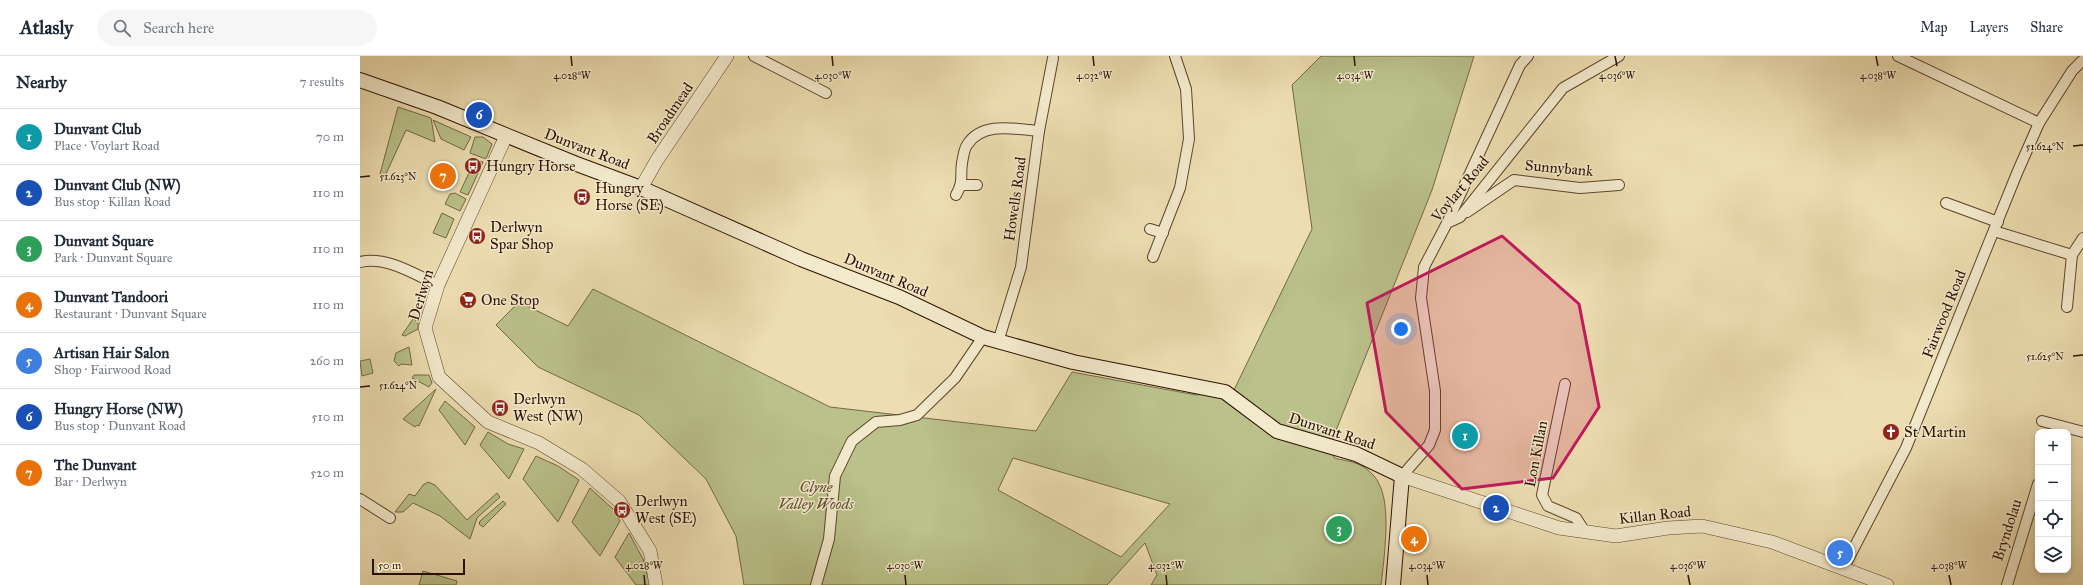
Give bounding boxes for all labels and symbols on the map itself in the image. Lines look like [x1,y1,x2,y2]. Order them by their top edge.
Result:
text: 4.028°W [553,70,591,82]
text: 4.030°W [815,70,852,82]
text: 4.032°W [1076,70,1112,82]
text: 4.034°W [1337,70,1374,82]
text: 4.036°W [1599,70,1635,82]
text: 4.038°W [1860,70,1897,82]
street label: Broadmead [643,79,697,147]
pin: 6 [466,100,492,130]
street label: Dunvant Road [542,125,633,174]
text: 51.624°N [2026,141,2065,153]
street label: Voylart Road [1427,152,1493,226]
street label: Howells Road [1000,155,1030,242]
bus stop icon: Hungry Horse [463,156,483,176]
street label: Sunnybank [1524,156,1594,180]
place label: Hungry Horse [486,157,576,175]
pin: 7 [430,161,456,191]
text: 51.623°N [380,171,417,183]
place label: Hungry Horse (SE) [595,179,664,215]
bus stop icon: Hungry Horse (SE) [572,187,592,207]
place label: Derlwyn Spar Shop [490,218,553,253]
bus stop icon: Derlwyn Spar Shop [467,226,487,246]
street label: Dunvant Road [841,249,931,301]
street label: Derlwyn [405,267,437,323]
street label: Fairwood Road [1918,267,1970,361]
supermarket icon: One Stop [458,290,478,310]
place label: One Stop [481,291,539,309]
your location [1391,319,1411,339]
text: 51.625°N [2026,351,2064,363]
text: 51.624°N [379,380,418,392]
place label: Derlwyn West (NW) [513,390,583,426]
bus stop icon: Derlwyn West (NW) [490,398,510,418]
street label: Dunvant Road [1287,409,1378,454]
street label: Lon Killan [1521,419,1551,489]
pin: 1 [1452,421,1478,451]
church icon: St Martin [1881,422,1901,442]
place label: St Martin [1904,423,1966,441]
park label: Clyne Valley Woods [778,478,854,513]
place label: Derlwyn West (SE) [635,492,697,528]
pin: 2 [1483,493,1509,523]
street label: Bryndolau [1989,497,2025,563]
bus stop icon: Derlwyn West (SE) [612,500,632,520]
street label: Killan Road [1618,502,1692,528]
pin: 3 [1326,514,1352,544]
pin: 4 [1401,524,1427,554]
pin: 5 [1827,538,1853,568]
scale bar [372,557,465,576]
text: 4.028°W [625,560,663,572]
text: 4.030°W [887,560,924,572]
text: 4.032°W [1148,560,1184,572]
text: 4.034°W [1409,560,1446,572]
text: 4.036°W [1670,560,1706,572]
text: 4.038°W [1931,560,1968,572]

